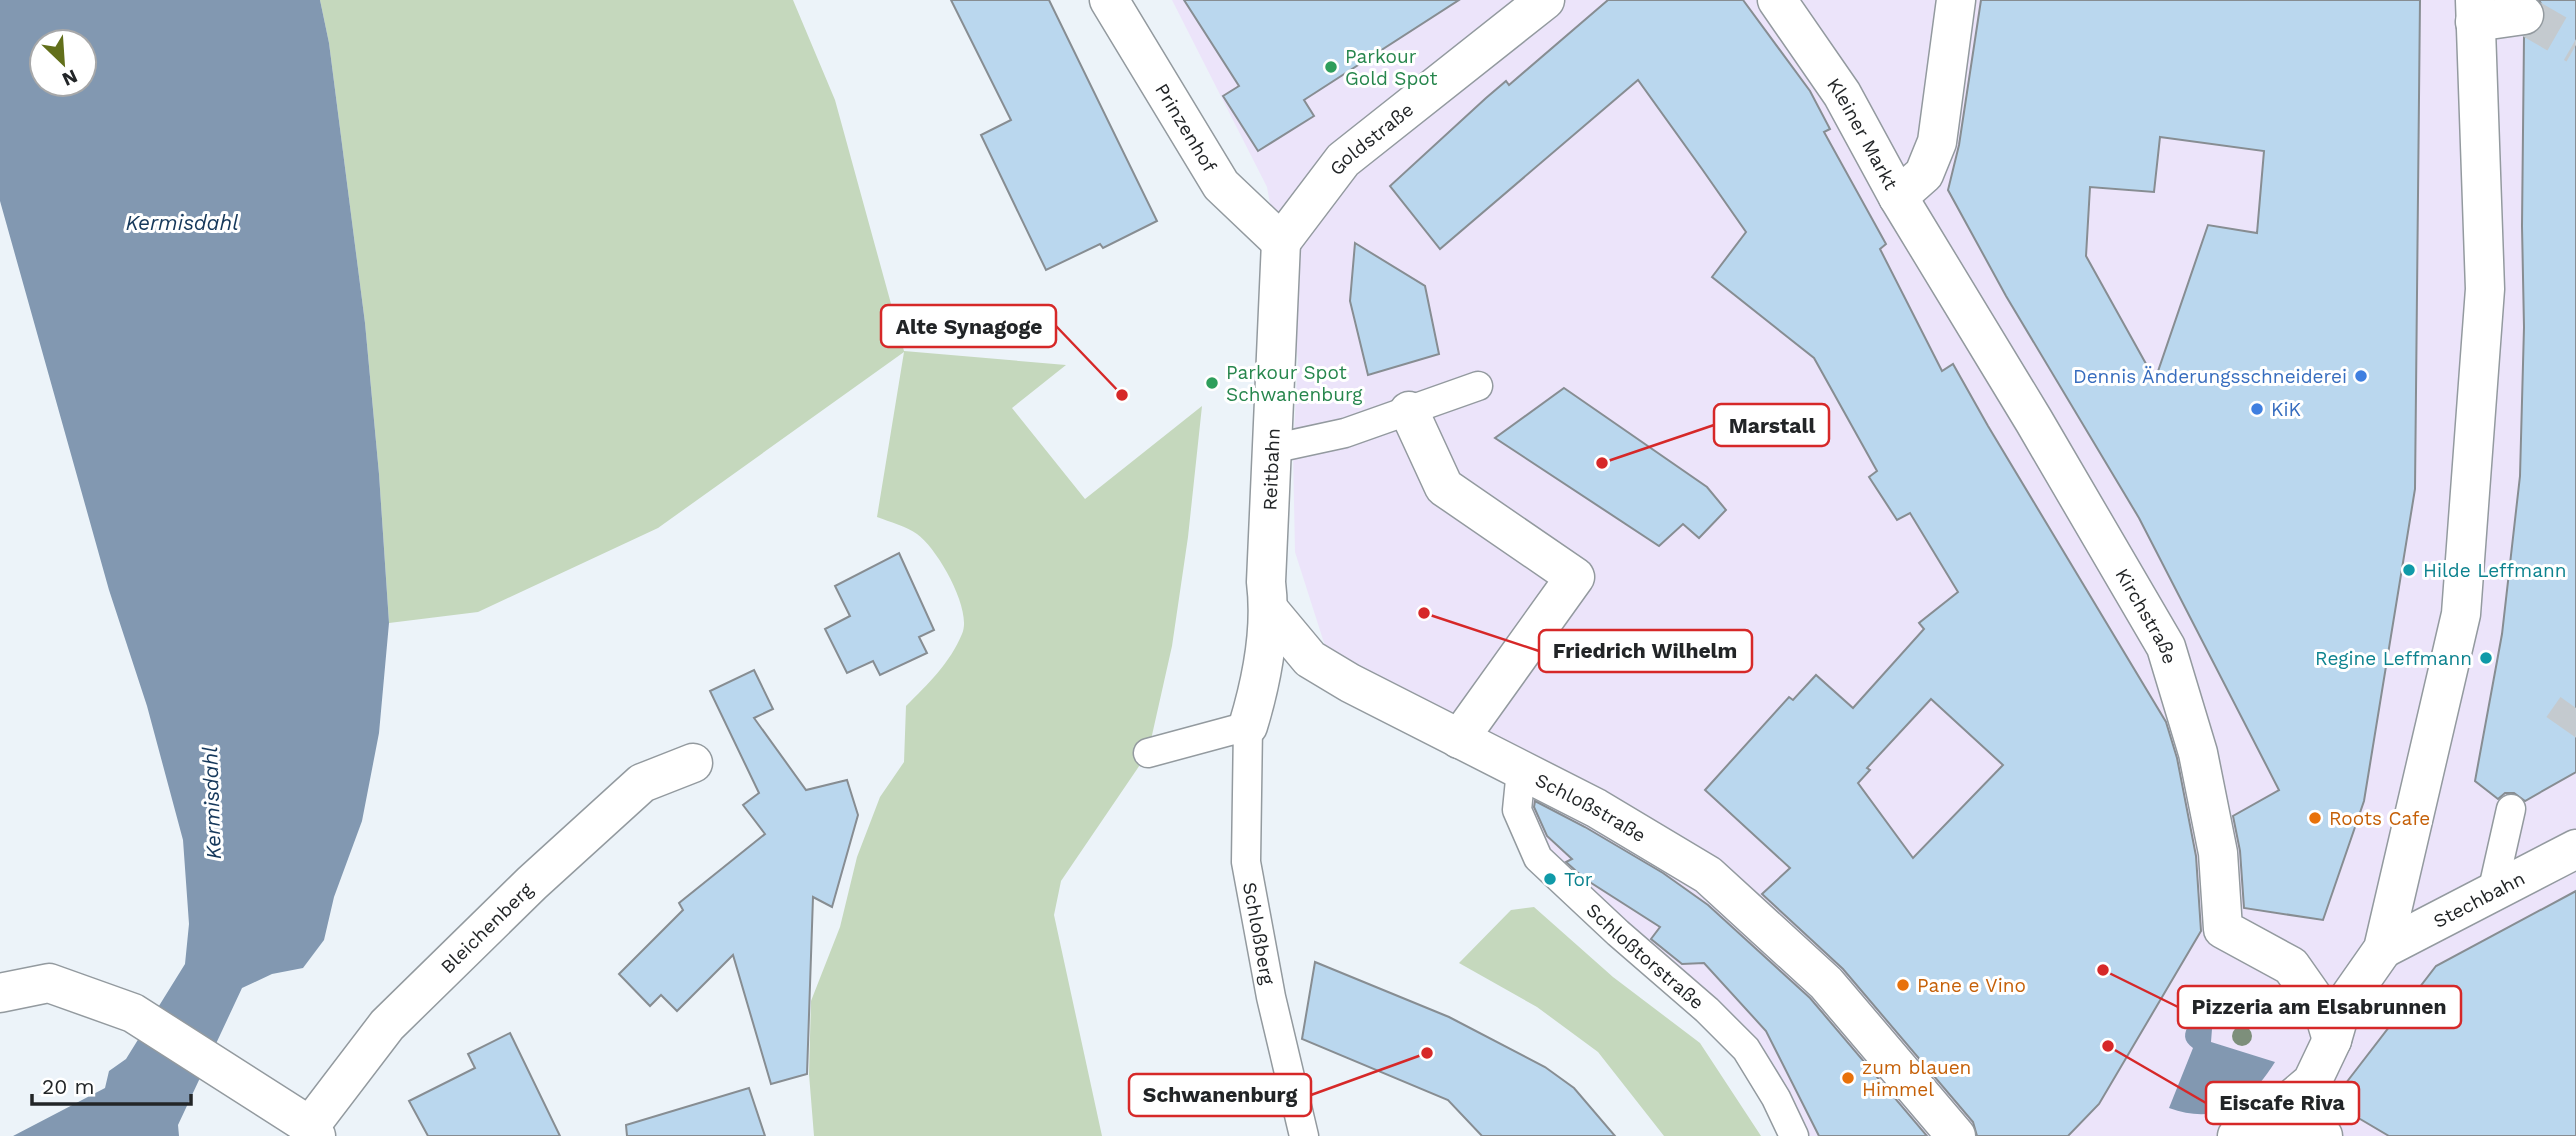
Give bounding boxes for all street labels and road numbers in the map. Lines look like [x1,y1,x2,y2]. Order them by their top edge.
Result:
street label: Kleiner Markt [1822,73,1903,194]
street label: Prinzenhof [1150,79,1222,177]
street label: Goldstraße [1325,98,1418,180]
street label: Reitbahn [1258,428,1285,511]
street label: Kirchstraße [2111,564,2181,667]
street label: Schloßstraße [1531,768,1650,847]
street label: Stechbahn [2430,867,2529,933]
street label: Bleichenberg [436,877,538,978]
street label: Schloßberg [1238,880,1280,987]
street label: Schloßtorstraße [1581,898,1709,1014]

